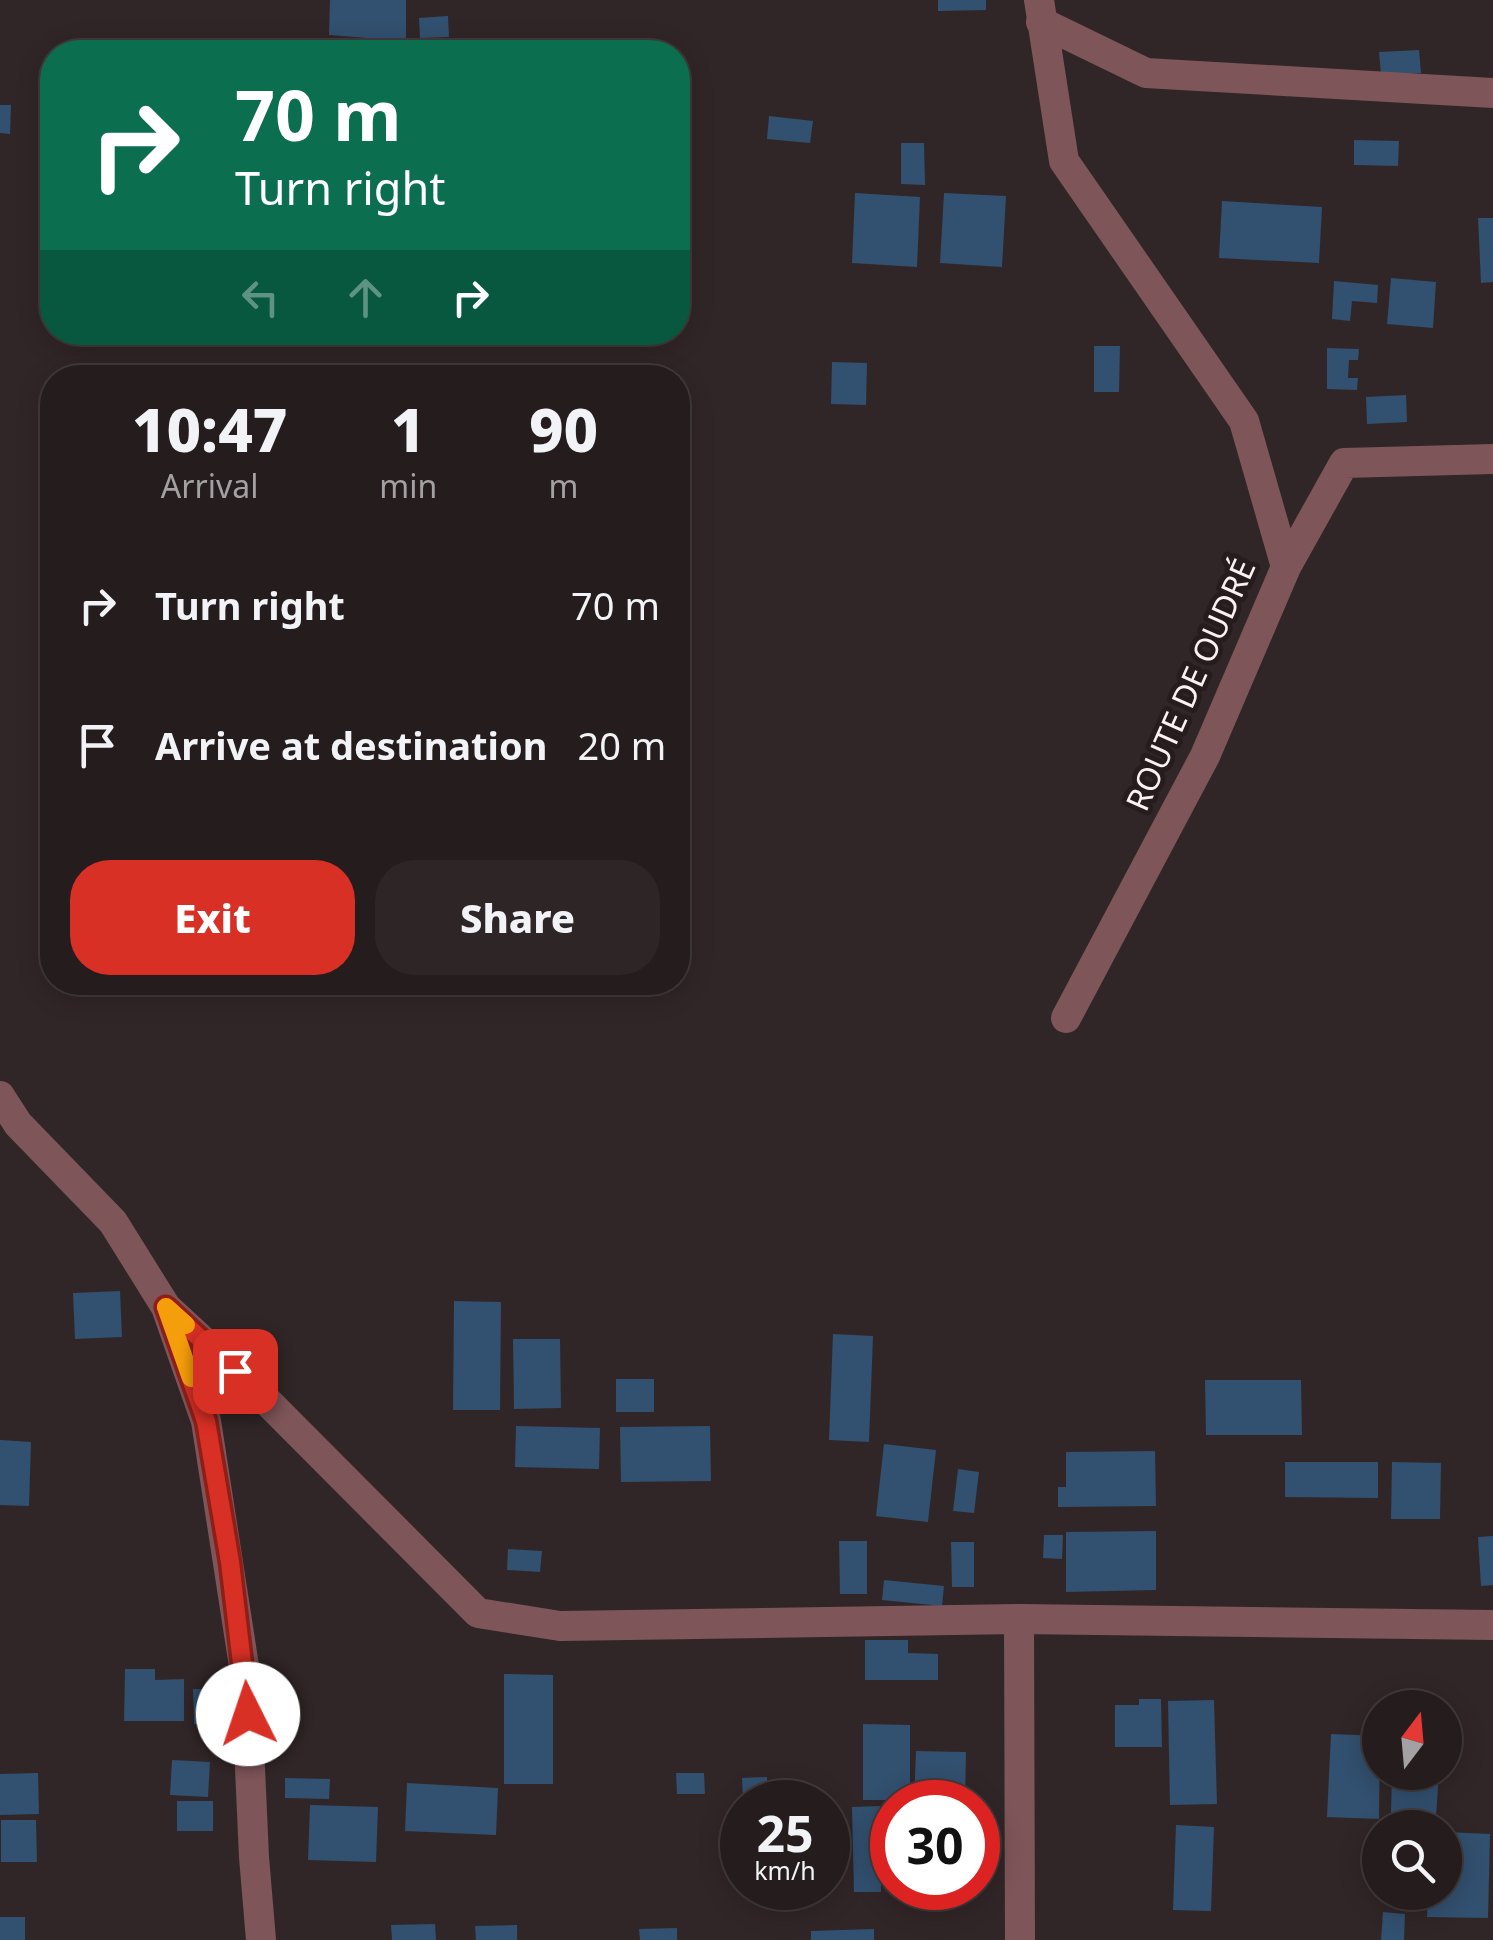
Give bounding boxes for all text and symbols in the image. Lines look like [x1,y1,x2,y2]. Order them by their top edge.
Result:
text: 70 m [235,66,402,162]
icon: right [70,80,200,210]
text: Turn right [235,157,446,218]
icon: left [233,270,288,325]
icon: ahead [338,270,393,325]
icon: right [443,270,498,325]
text: 10:47 [132,388,288,470]
text: 1 [391,388,426,470]
text: 90 [529,388,598,470]
text: Arrival [161,464,258,507]
text: min [379,464,437,507]
text: m [549,464,579,507]
street label: ROUTE DE OUDRÉ [1115,552,1264,817]
icon: right [70,578,125,633]
text: Turn right [155,579,345,631]
text: 70 m [571,579,660,631]
icon: arrive [70,718,125,773]
text: Arrive at destination [155,719,547,771]
text: 20 m [577,719,666,771]
button: Exit [70,860,355,975]
button: Share [375,860,660,975]
pin [193,1329,278,1414]
icon: arrive [208,1344,263,1399]
position arrow [196,1662,300,1766]
north arrow [1362,1690,1462,1790]
map controls [1362,1690,1462,1910]
speed limit sign: 30 [870,1780,1000,1910]
text: 25 [756,1799,814,1867]
button: search [1362,1810,1462,1910]
text: km/h [754,1853,816,1887]

